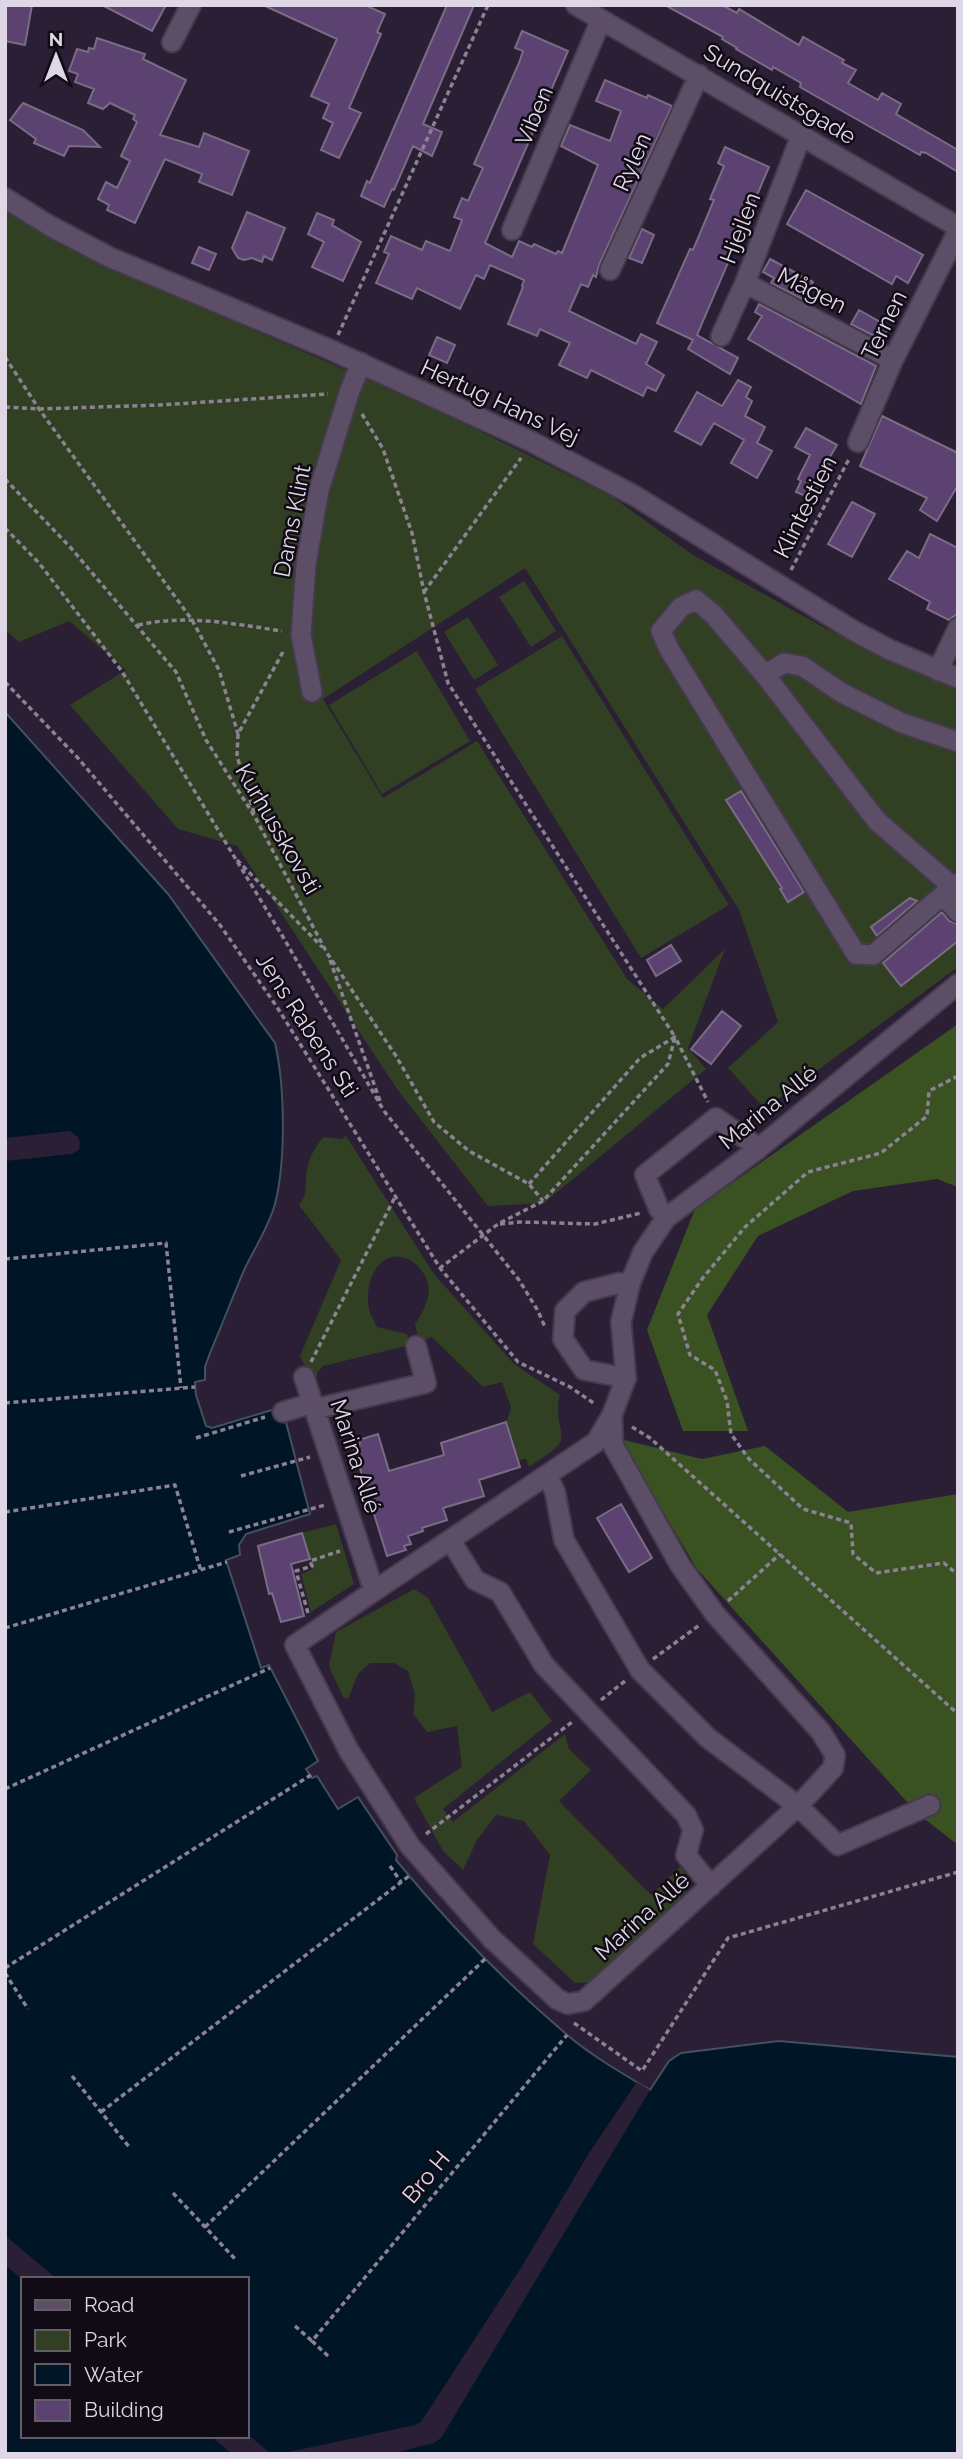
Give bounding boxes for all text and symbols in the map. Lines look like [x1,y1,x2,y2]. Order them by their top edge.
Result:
north arrow [21,21,91,91]
text: N [49,28,63,50]
street label: Sundquistsgade [699,38,861,150]
street label: Viben [509,82,558,149]
street label: Rylen [607,129,656,195]
street label: Hjejlen [714,188,765,267]
street label: Mågen [773,261,851,318]
street label: Ternen [855,286,912,364]
street label: Hertug Hans Vej [417,353,584,450]
street label: Klintestien [767,451,842,562]
street label: Dams Klint [267,462,316,579]
street label: Kurhusskovsti [230,759,327,899]
street label: Jens Rabens Sti [251,947,364,1102]
street label: Marina Allé [713,1059,822,1154]
street label: Marina Allé [325,1395,388,1516]
street label: Marina Allé [589,1866,695,1965]
street label: Bro H [396,2145,455,2208]
legend [21,2277,248,2438]
text: Road [84,2292,134,2317]
text: Park [84,2327,127,2352]
text: Water [84,2362,143,2387]
text: Building [84,2397,164,2422]

